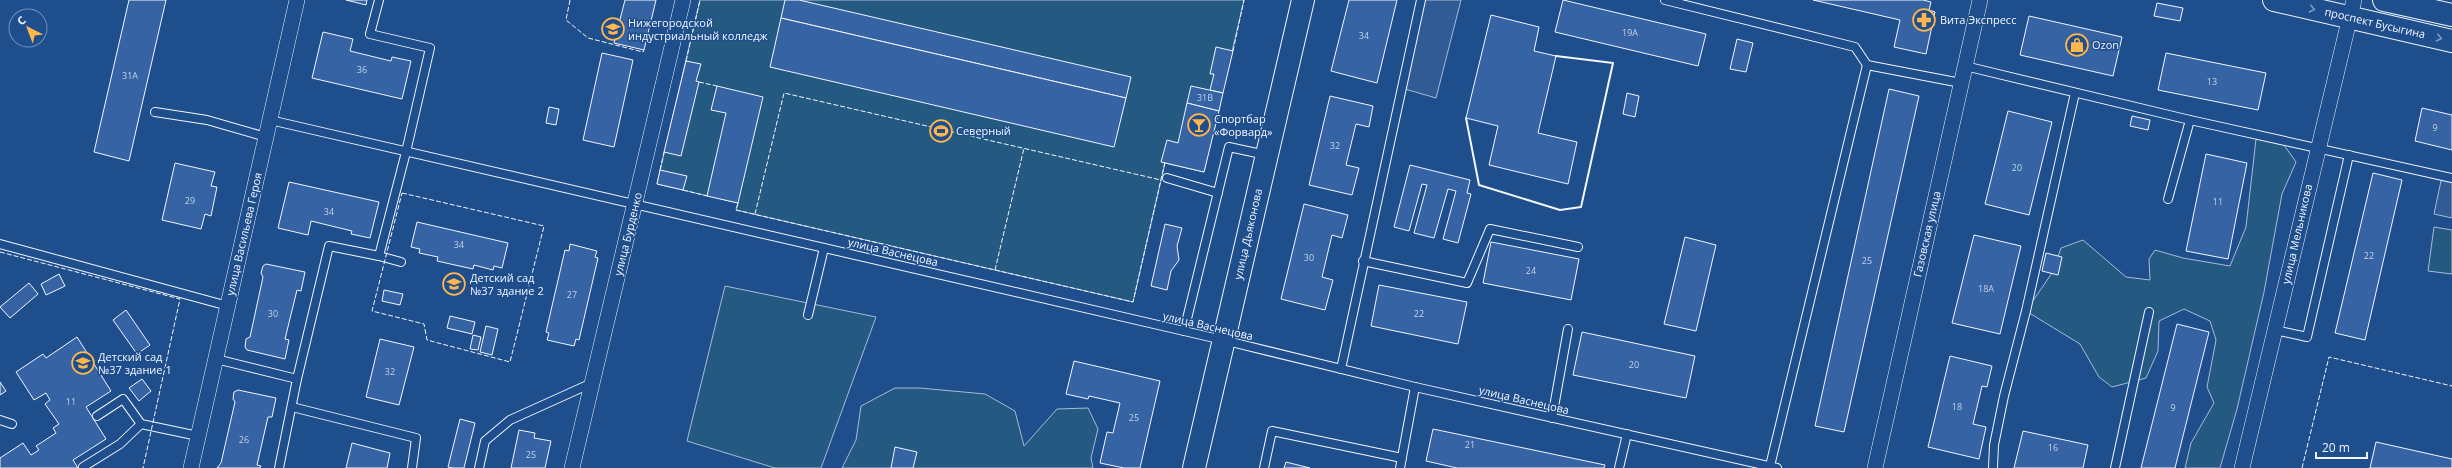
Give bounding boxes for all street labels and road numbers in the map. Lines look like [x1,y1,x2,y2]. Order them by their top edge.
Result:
street label: проспект Бусыгина [2323,4,2427,41]
street label: улица Васильева Героя [222,171,265,297]
street label: улица Мельникова [2278,182,2315,285]
street label: улица Дьяконова [1230,187,1265,281]
street label: Газовская улица [1909,189,1944,278]
street label: улица Бурденко [610,190,645,277]
street label: улица Васнецова [846,234,940,269]
street label: улица Васнецова [1161,308,1255,343]
street label: улица Васнецова [1477,382,1571,417]

